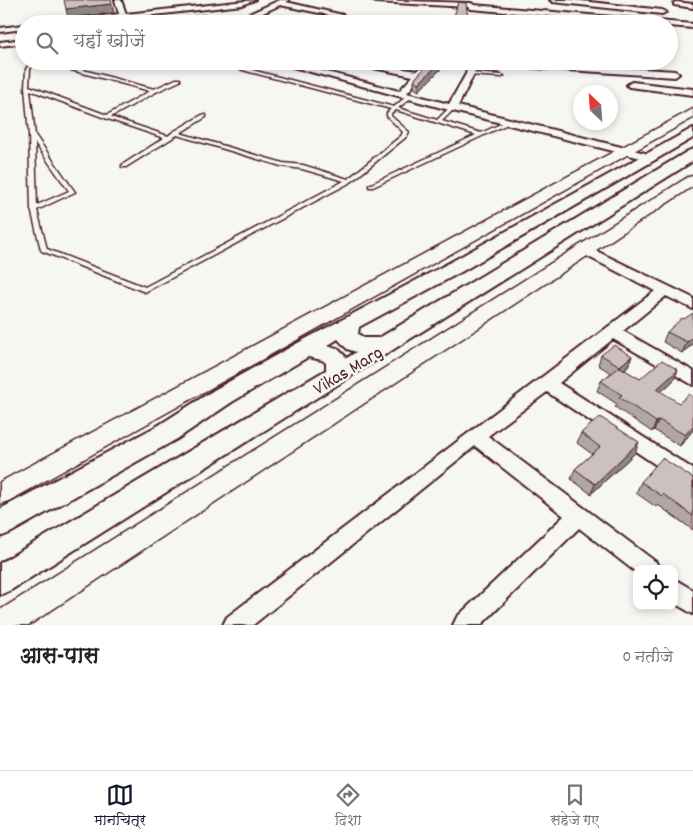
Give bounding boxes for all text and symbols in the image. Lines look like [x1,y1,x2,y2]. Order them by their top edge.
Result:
search box [15,15,678,70]
icon: search [33,29,61,57]
text: यहाँ खोजें [73,29,145,56]
north arrow [573,85,618,130]
street label: Vikas Marg [309,341,389,403]
map controls [633,565,678,610]
button: locate [633,565,678,610]
text: आस-पास [20,643,99,673]
text: 0 नतीजे [622,646,673,669]
tab: मानचित्र [94,781,146,831]
tab: दिशा [334,781,362,831]
tab: सहेजे गए [550,781,599,831]

